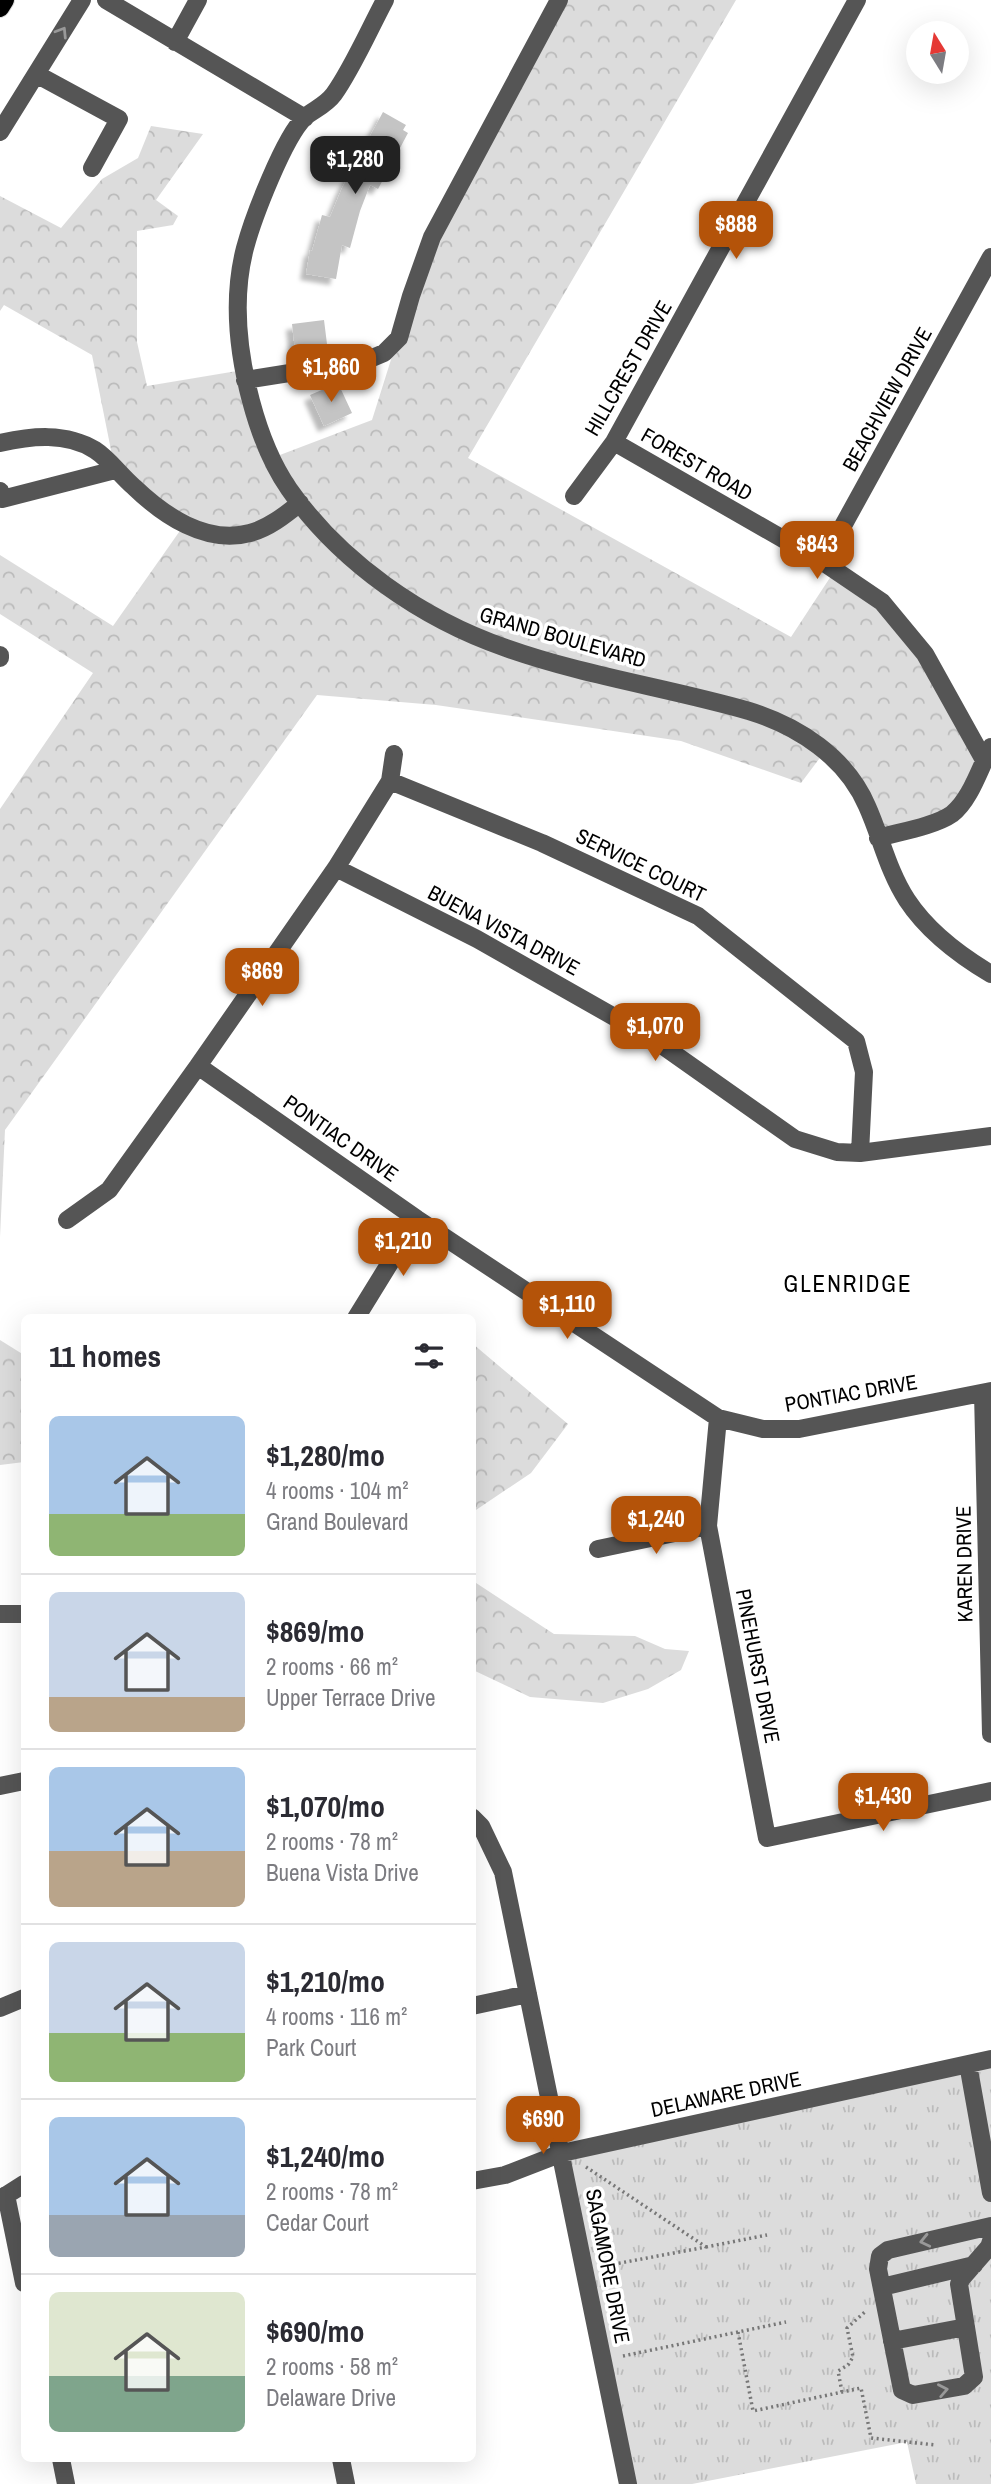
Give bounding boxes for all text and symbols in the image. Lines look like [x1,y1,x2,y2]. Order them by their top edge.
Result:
north arrow [906,21,970,84]
map controls [906,21,969,84]
one-way arrow [54,27,67,40]
pin: $1,280 [298,136,412,196]
text: $1,280 [326,143,384,174]
pin: $888 [695,202,777,261]
text: $888 [715,208,757,239]
street label: HILLCREST DRIVE [577,295,679,441]
street label: BEACHVIEW DRIVE [835,322,939,476]
pin: $1,860 [274,344,388,404]
text: $1,860 [302,351,360,382]
street label: FOREST ROAD [636,420,758,508]
pin: $843 [776,522,858,581]
text: $843 [796,528,838,559]
street label: GRAND BOULEVARD [476,599,650,675]
street label: SERVICE COURT [571,821,711,909]
street label: BUENA VISTA DRIVE [423,878,585,982]
pin: $869 [221,948,303,1008]
text: $869 [241,955,283,986]
pin: $1,070 [598,1004,712,1063]
text: $1,070 [626,1010,684,1041]
street label: PONTIAC DRIVE [278,1088,404,1188]
pin: $1,210 [346,1218,460,1278]
text: $1,210 [374,1225,432,1256]
district label: GLENRIDGE [783,1268,913,1299]
pin: $1,110 [510,1282,624,1341]
text: $1,110 [539,1288,595,1319]
text: 11 homes [49,1336,161,1376]
icon: filters [410,1337,448,1375]
street label: PONTIAC DRIVE [783,1367,919,1419]
text: $1,280/mo [266,1435,385,1475]
icon: home [105,1444,189,1528]
text: 4 rooms · 104 m² [266,1475,409,1506]
pin: $1,240 [599,1496,713,1556]
text: $1,240 [627,1503,685,1534]
street label: KAREN DRIVE [948,1505,980,1623]
text: Grand Boulevard [266,1506,409,1537]
street label: PINEHURST DRIVE [729,1586,787,1746]
text: $869/mo [266,1611,364,1651]
icon: home [105,1620,189,1704]
text: 2 rooms · 66 m² [266,1651,398,1682]
text: Upper Terrace Drive [266,1682,435,1713]
pin: $1,430 [826,1773,940,1833]
text: $1,430 [854,1780,912,1811]
text: $1,070/mo [266,1786,385,1826]
icon: home [105,1795,189,1879]
text: 2 rooms · 78 m² [266,1826,398,1857]
text: Buena Vista Drive [266,1857,419,1888]
text: $1,210/mo [266,1961,385,2001]
icon: home [105,1970,189,2054]
text: 4 rooms · 116 m² [266,2001,407,2032]
text: Park Court [266,2032,356,2063]
street label: DELAWARE DRIVE [648,2064,804,2124]
pin: $690 [502,2096,584,2156]
text: $690 [522,2103,564,2134]
text: $1,240/mo [266,2136,385,2176]
icon: home [105,2145,189,2229]
text: 2 rooms · 78 m² [266,2176,398,2207]
street label: SAGAMORE DRIVE [579,2186,637,2346]
text: Cedar Court [266,2207,369,2238]
one-way arrow [919,2233,931,2248]
text: $690/mo [266,2311,364,2351]
icon: home [105,2320,189,2404]
text: 2 rooms · 58 m² [266,2351,398,2382]
text: Delaware Drive [266,2382,396,2413]
one-way arrow [937,2383,949,2398]

